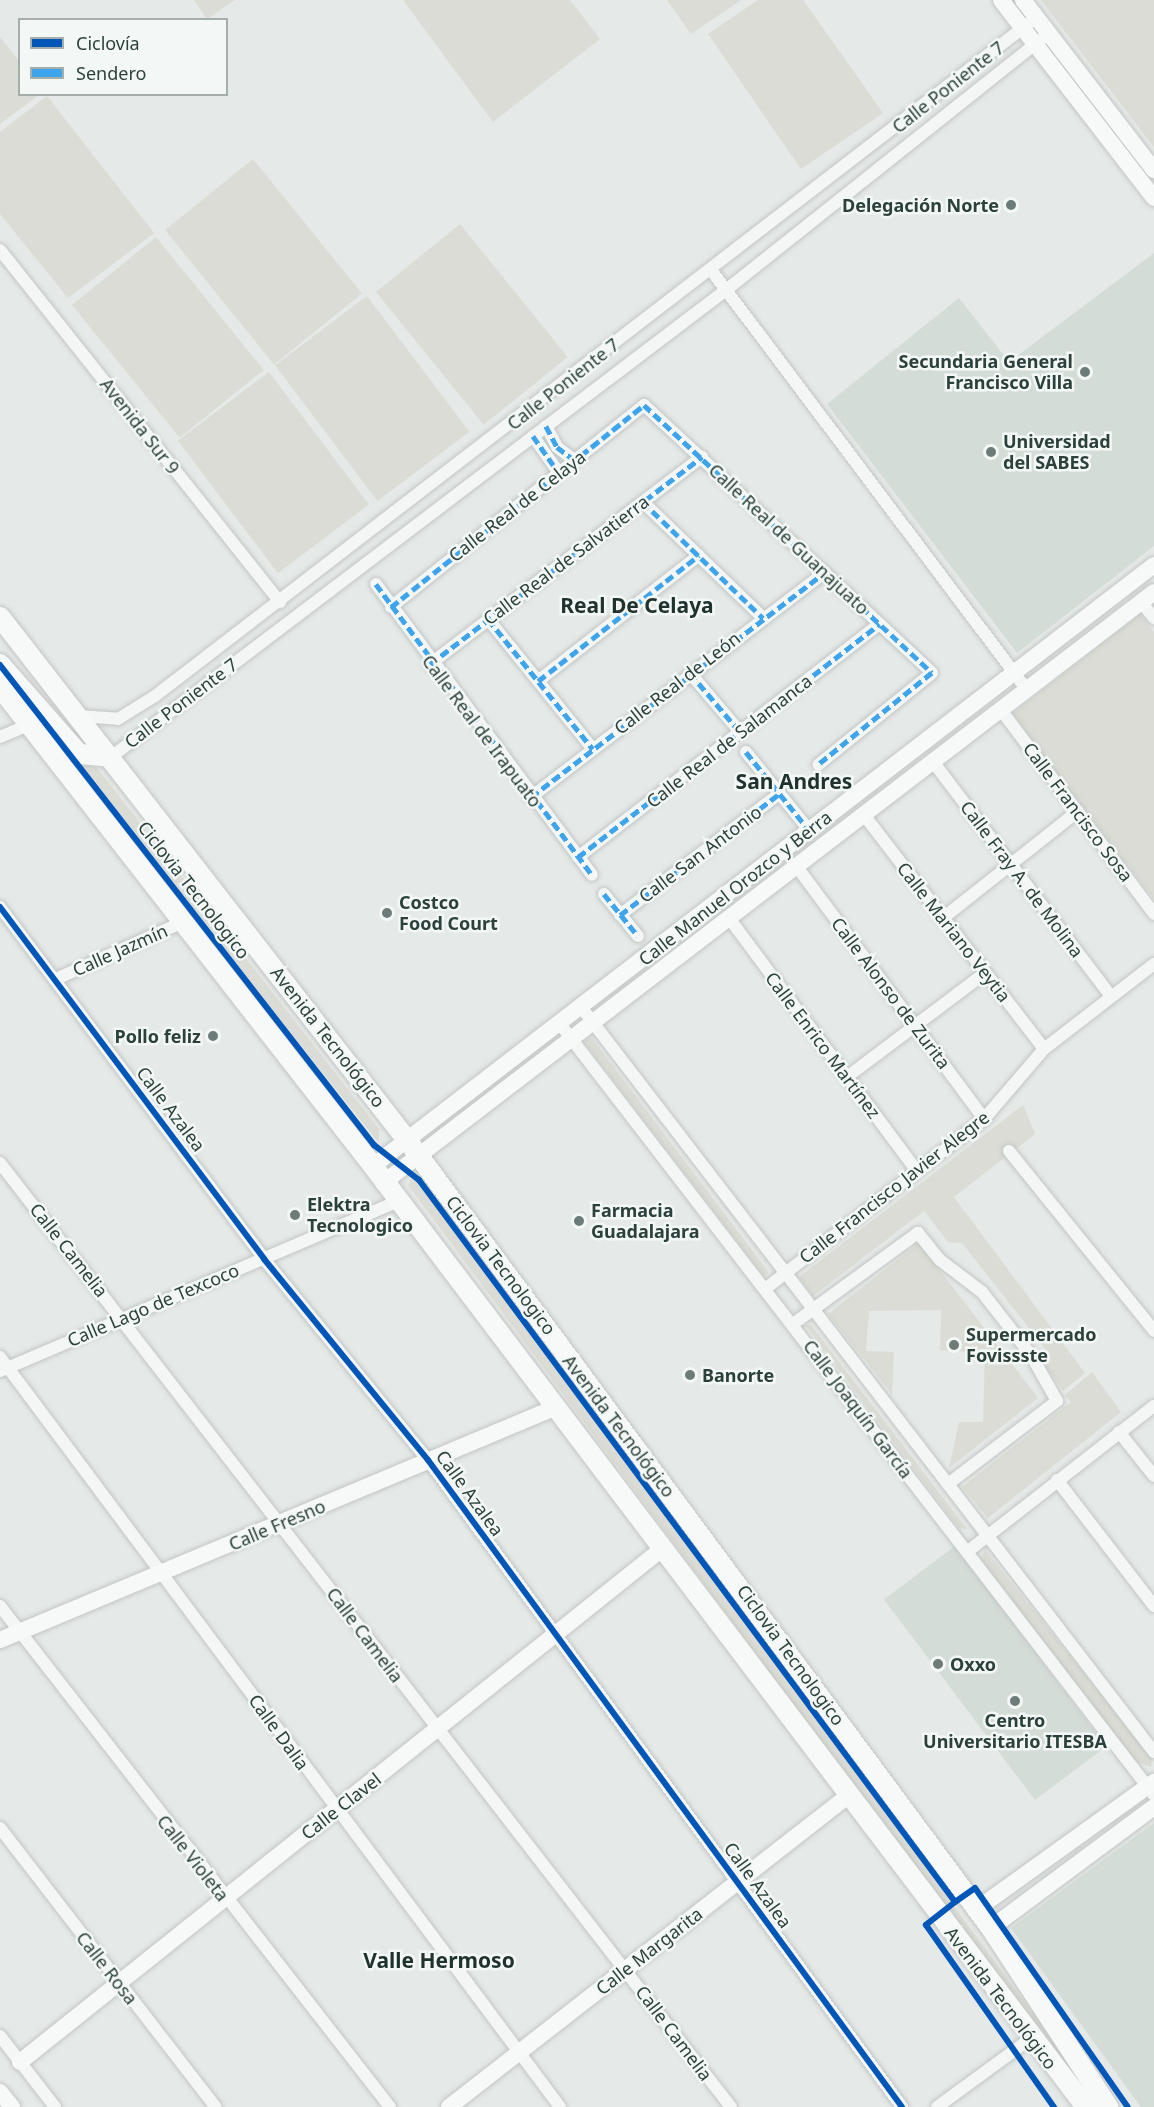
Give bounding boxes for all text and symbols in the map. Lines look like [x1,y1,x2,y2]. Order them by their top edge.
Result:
legend [18,18,228,96]
text: Ciclovía [76,31,140,55]
street label: Calle Poniente 7 [888,37,1008,137]
text: Sendero [76,61,146,85]
place label: Delegación Norte [842,194,999,216]
marker: Delegación Norte [1004,198,1018,212]
street label: Calle Poniente 7 [503,334,623,434]
place label: Secundaria General Francisco Villa [899,351,1073,394]
marker: Secundaria General Francisco Villa [1078,365,1092,379]
street label: Avenida Sur 9 [96,374,184,478]
place label: Universidad del SABES [1003,431,1111,474]
marker: Universidad del SABES [984,445,998,459]
street label: Calle Real de Celaya [444,446,590,566]
street label: Calle Real de Guanajuato [704,459,874,619]
street label: Calle Real de Salvatierra [479,491,653,629]
district label: Real De Celaya [560,592,714,618]
street label: Calle Real de León [610,627,744,739]
street label: Calle Real de Irapuato [418,651,546,811]
street label: Calle Poniente 7 [120,653,242,753]
street label: Calle Real de Salamanca [642,670,816,812]
street label: Calle Francisco Sosa [1019,738,1137,886]
district label: San Andres [736,768,852,794]
street label: Calle Fray A. de Molina [956,796,1088,962]
street label: Calle San Antonio [634,801,766,907]
street label: Calle Manuel Orozco y Berra [634,806,836,970]
street label: Ciclovia Tecnologico [134,817,254,963]
street label: Calle Mariano Veytia [893,858,1015,1006]
place label: Costco Food Court [399,892,498,934]
marker: Costco Food Court [380,906,394,920]
street label: Calle Alonso de Zurita [827,913,955,1073]
street label: Calle Jazmín [69,919,171,981]
street label: Avenida Tecnológico [266,962,390,1112]
street label: Calle Enrico Martínez [761,968,885,1122]
place label: Pollo feliz [115,1025,201,1047]
marker: Pollo feliz [206,1029,220,1043]
street label: Calle Azalea [132,1062,210,1156]
street label: Calle Francisco Javier Alegre [795,1106,993,1268]
street label: Ciclovia Tecnologico [442,1191,560,1339]
place label: Elektra Tecnologico [307,1194,413,1236]
street label: Calle Camelia [26,1199,112,1301]
place label: Farmacia Guadalajara [591,1200,699,1242]
marker: Elektra Tecnologico [288,1208,302,1222]
marker: Farmacia Guadalajara [572,1214,586,1228]
street label: Calle Lago de Texcoco [64,1259,242,1351]
place label: Supermercado Fovissste [966,1324,1096,1366]
street label: Calle Joaquín García [799,1335,917,1483]
marker: Supermercado Fovissste [947,1338,961,1352]
street label: Avenida Tecnológico [558,1351,680,1501]
place label: Banorte [702,1364,774,1386]
marker: Banorte [683,1368,697,1382]
street label: Calle Azalea [432,1446,508,1540]
street label: Calle Fresno [225,1495,329,1555]
street label: Ciclovia Tecnologico [733,1580,849,1730]
street label: Calle Camelia [322,1583,408,1687]
place label: Oxxo [950,1653,996,1675]
marker: Oxxo [931,1657,945,1671]
street label: Calle Dalia [244,1690,314,1774]
marker: Centro Universitario ITESBA [1008,1694,1022,1708]
place label: Centro Universitario ITESBA [923,1710,1107,1752]
street label: Calle Clavel [297,1768,385,1844]
street label: Calle Violeta [153,1811,233,1905]
street label: Calle Azalea [720,1838,796,1932]
street label: Calle Margarita [591,1903,707,1999]
street label: Avenida Tecnológico [940,1923,1062,2073]
street label: Calle Rosa [72,1927,142,2009]
district label: Valle Hermoso [363,1947,515,1973]
street label: Calle Camelia [631,1981,717,2085]

